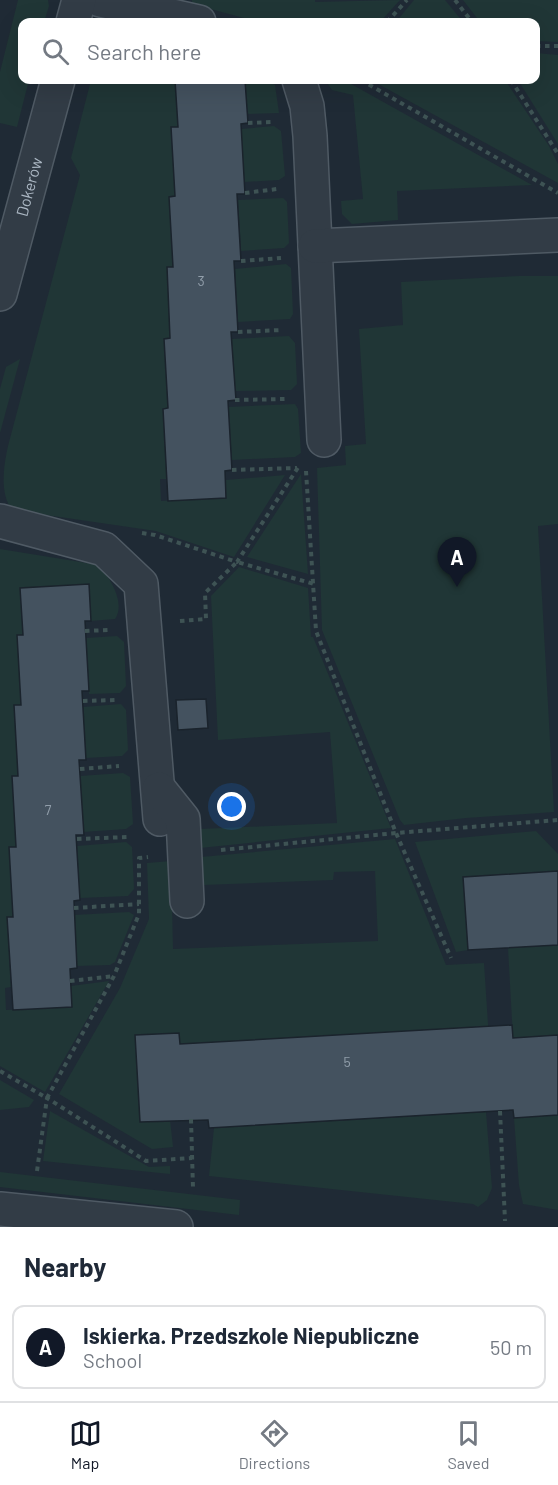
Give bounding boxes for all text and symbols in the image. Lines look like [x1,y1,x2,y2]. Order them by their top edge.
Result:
search box [18,18,540,84]
icon: search [39,35,72,68]
text: Search here [87,38,201,64]
street label: Dokerów [11,155,46,218]
house number: 3 [197,272,205,289]
pin: A [438,538,476,587]
your location [217,792,246,821]
house number: 7 [45,801,52,818]
house number: 5 [343,1053,351,1070]
text: Nearby [24,1251,106,1282]
text: Iskierka. Przedszkole Niepubliczne [83,1322,419,1348]
text: A [39,1335,52,1359]
text: 50 m [490,1335,532,1359]
text: School [83,1348,142,1372]
tab: Map [69,1417,102,1472]
tab: Directions [239,1417,310,1472]
tab: Saved [447,1417,489,1472]

